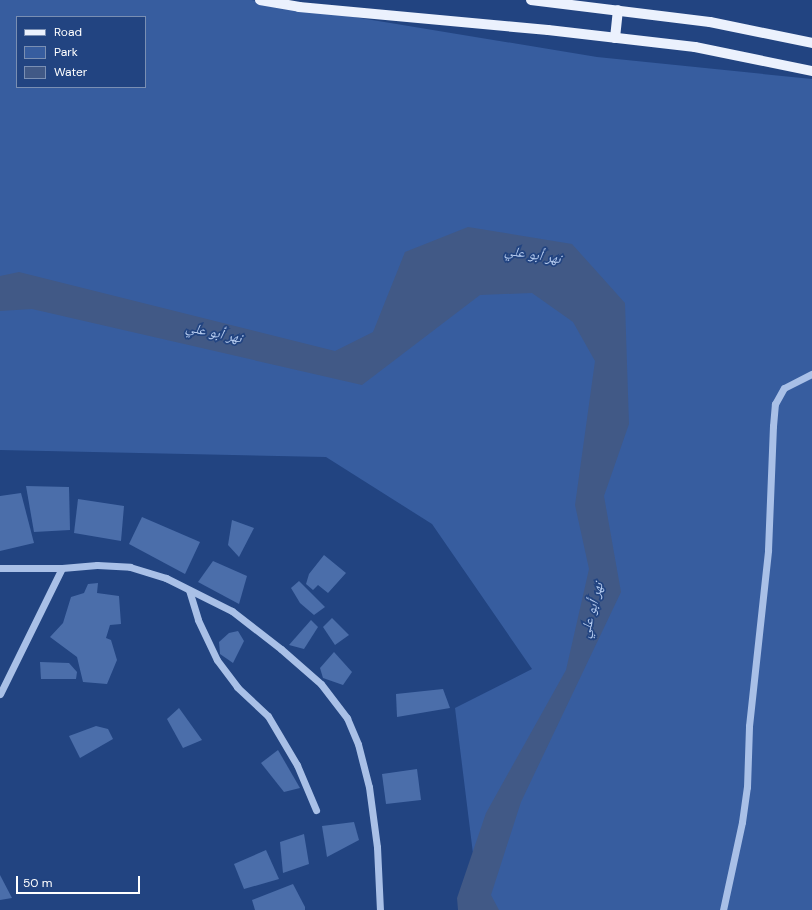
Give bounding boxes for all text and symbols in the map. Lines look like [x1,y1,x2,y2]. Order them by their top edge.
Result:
legend [16,16,146,88]
text: Road [54,24,82,40]
text: Park [54,44,78,60]
text: Water [54,64,87,80]
water label: نهر أبو علي [504,241,562,267]
water label: نهر أبو علي [185,318,243,346]
water label: نهر أبو علي [576,580,606,640]
scale bar [18,868,142,894]
text: 50 m [23,875,52,891]

